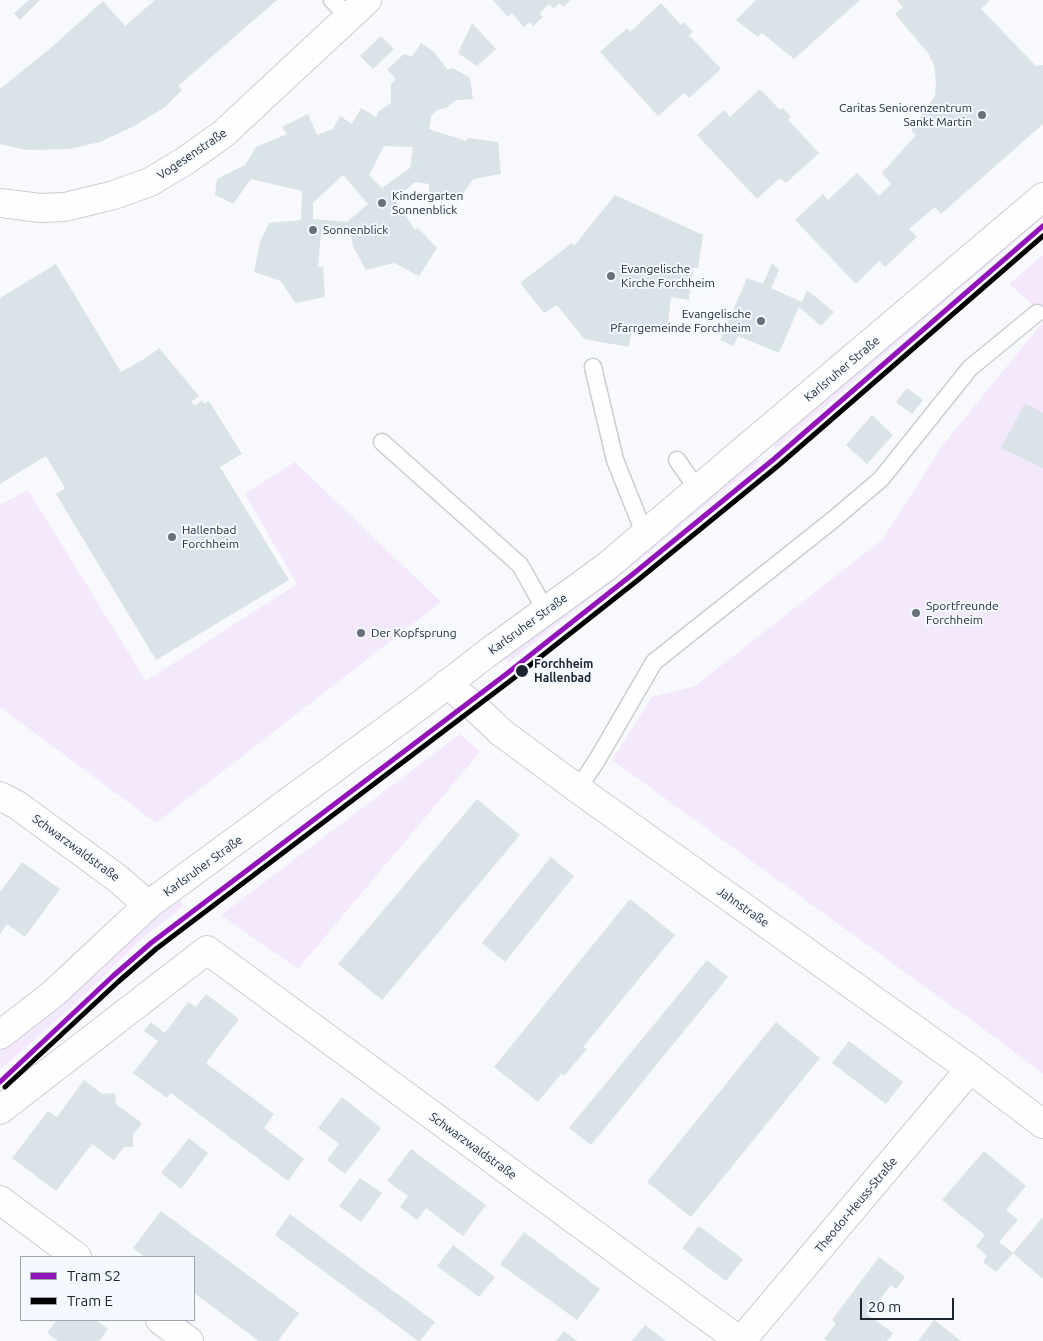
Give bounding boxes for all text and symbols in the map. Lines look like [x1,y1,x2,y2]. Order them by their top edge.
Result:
place label: Caritas Seniorenzentrum Sankt Martin [839,101,972,129]
marker: Caritas Seniorenzentrum Sankt Martin [976,109,988,121]
street label: Vogesenstraße [154,125,230,183]
place label: Kindergarten Sonnenblick [392,189,463,217]
marker: Kindergarten Sonnenblick [376,197,388,209]
place label: Sonnenblick [323,223,388,237]
marker: Sonnenblick [307,224,319,236]
place label: Evangelische Kirche Forchheim [621,262,715,290]
marker: Evangelische Kirche Forchheim [605,270,617,282]
place label: Evangelische Pfarrgemeinde Forchheim [610,307,751,335]
marker: Evangelische Pfarrgemeinde Forchheim [755,315,767,327]
street label: Karlsruher Straße [801,333,883,405]
place label: Hallenbad Forchheim [182,523,239,551]
marker: Hallenbad Forchheim [166,531,178,543]
street label: Karlsruher Straße [486,591,570,657]
place label: Sportfreunde Forchheim [926,599,999,627]
marker: Sportfreunde Forchheim [910,607,922,619]
place label: Der Kopfsprung [371,626,457,640]
marker: Der Kopfsprung [355,627,367,639]
place label: Forchheim Hallenbad [534,657,593,685]
marker: Forchheim Hallenbad [514,663,530,679]
street label: Schwarzwaldstraße [30,811,122,885]
street label: Karlsruher Straße [161,833,245,899]
street label: Jahnstraße [714,884,772,930]
street label: Schwarzwaldstraße [427,1109,519,1183]
street label: Theodor-Heuss-Straße [812,1154,900,1256]
legend [20,1256,195,1321]
text: Tram S2 [67,1267,121,1284]
scale bar [863,1288,957,1320]
text: Tram E [67,1292,113,1309]
text: 20 m [868,1298,901,1315]

